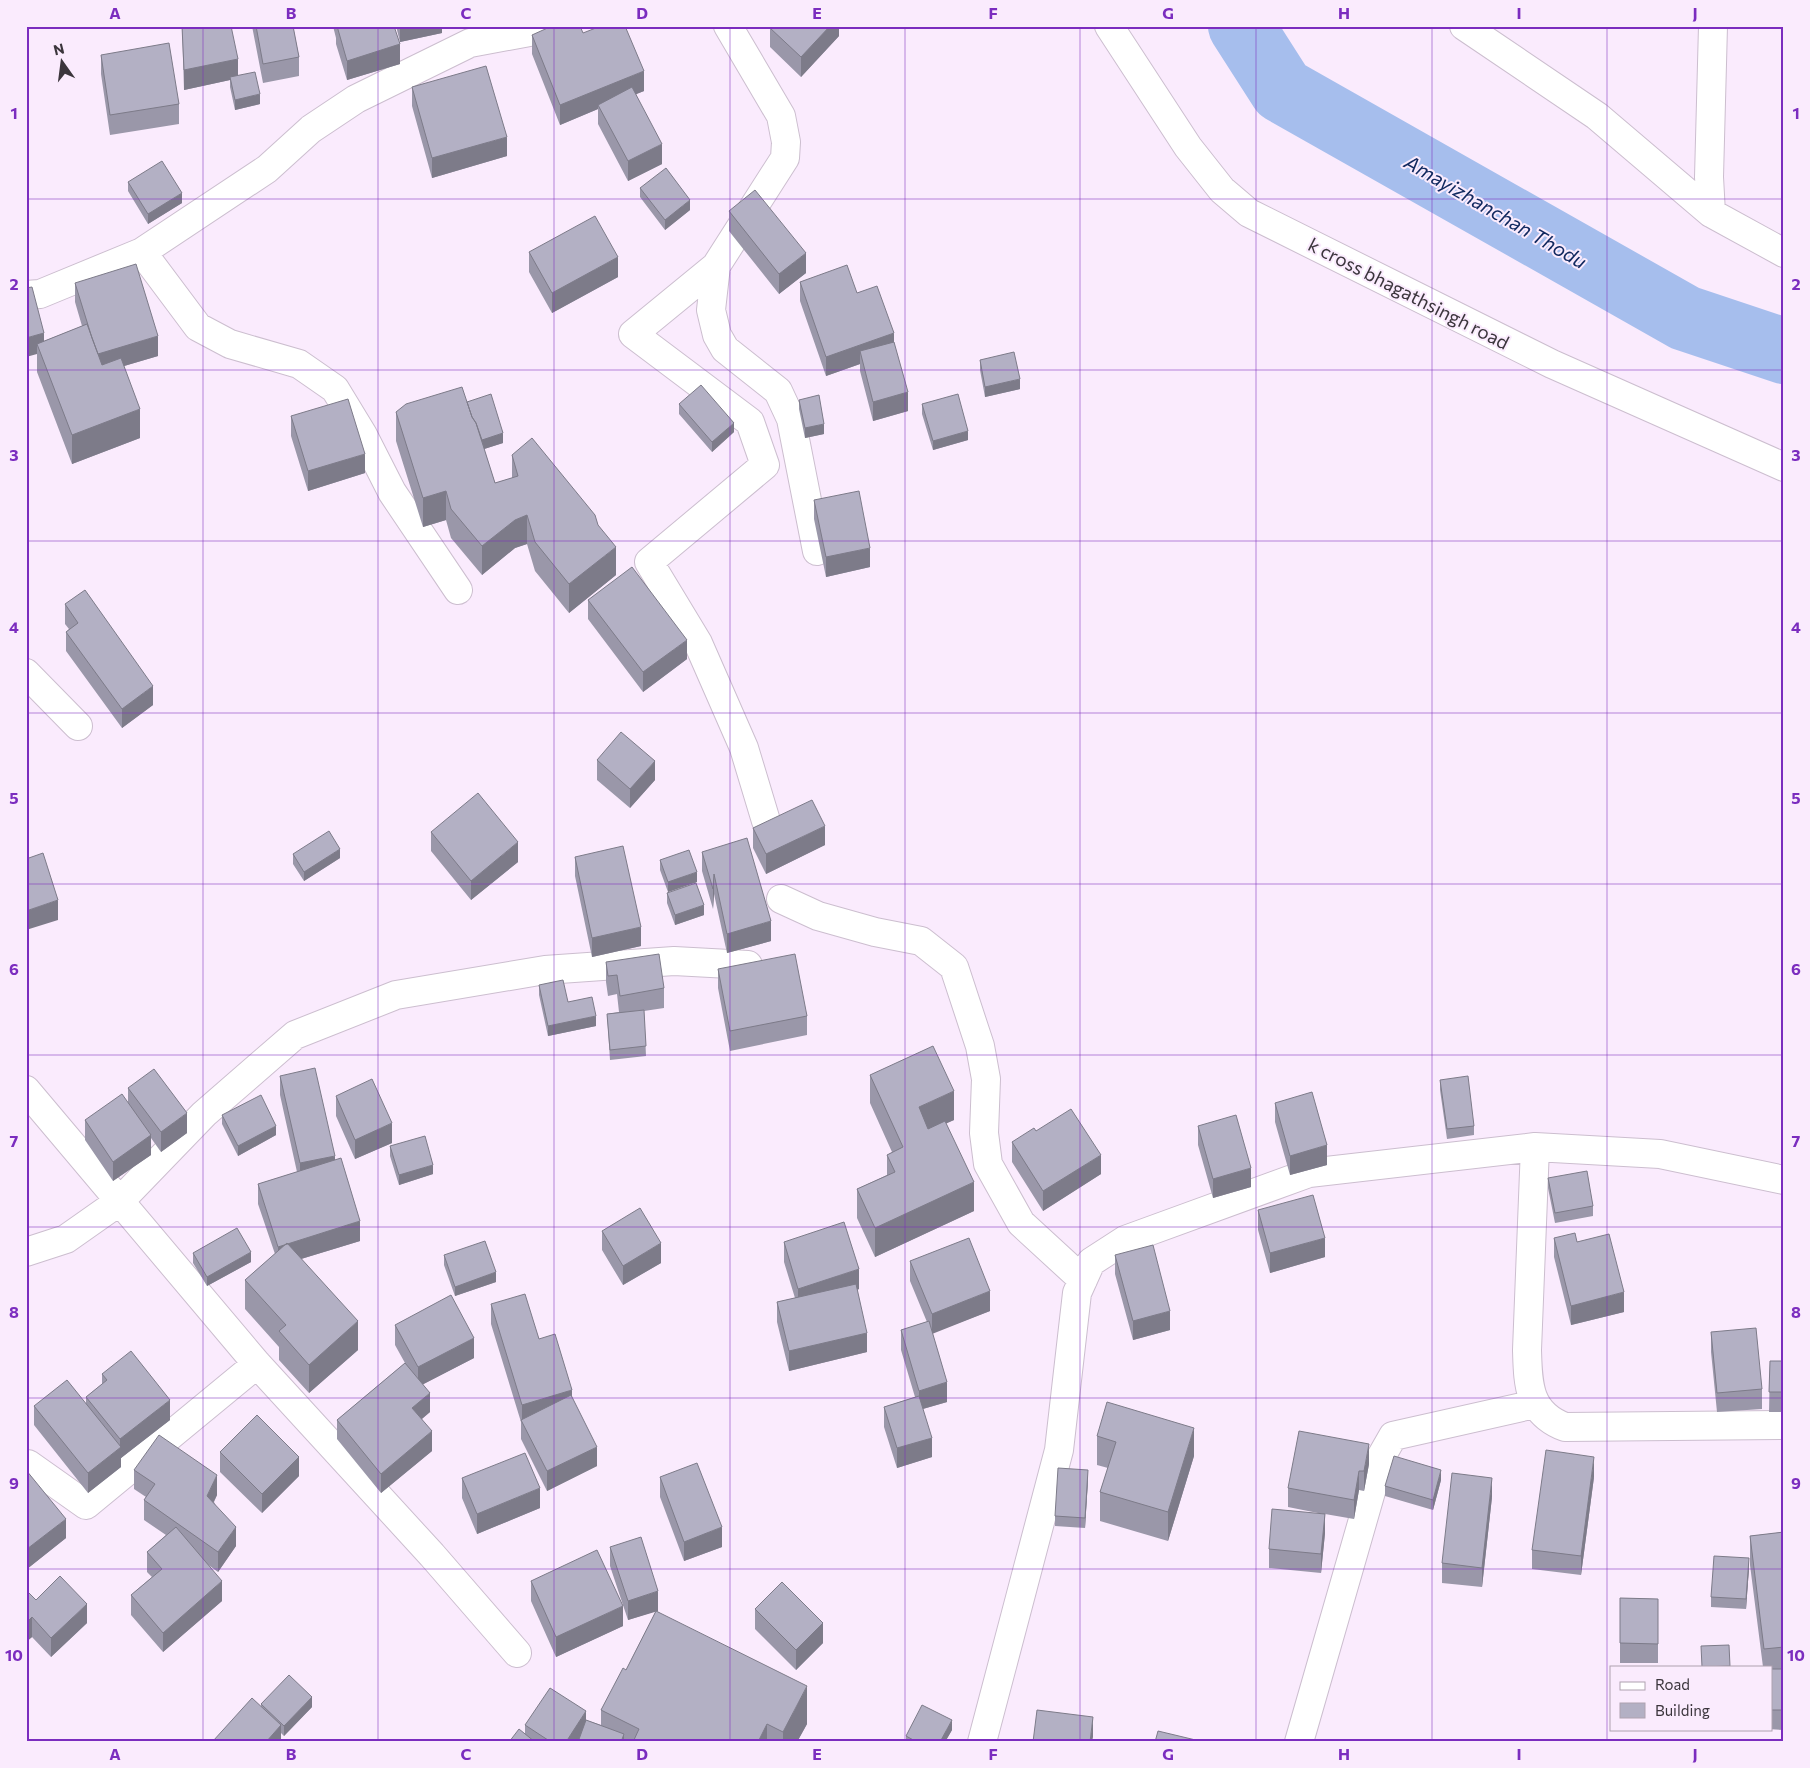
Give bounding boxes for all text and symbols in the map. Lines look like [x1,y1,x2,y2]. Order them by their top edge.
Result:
text: A [109,3,121,22]
text: B [286,3,297,22]
text: C [461,3,472,22]
text: D [636,3,648,22]
text: E [812,3,822,22]
text: F [988,3,998,22]
text: G [1162,3,1174,22]
text: H [1338,3,1350,22]
text: I [1516,3,1522,22]
text: J [1692,3,1698,22]
north arrow [38,38,88,88]
text: N [52,39,66,58]
text: 1 [10,103,18,122]
text: 1 [1792,103,1800,122]
water label: Amayizhanchan Thodu [1400,149,1591,273]
street label: k cross bhagathsingh road [1305,232,1513,354]
text: 2 [9,274,19,293]
text: 2 [1791,274,1801,293]
text: 3 [9,445,19,464]
text: 3 [1791,445,1801,464]
text: 4 [9,617,19,636]
text: 4 [1791,617,1801,636]
text: 5 [9,788,19,807]
text: 5 [1791,788,1801,807]
text: 6 [9,959,19,978]
text: 6 [1791,959,1801,978]
text: 7 [10,1131,19,1150]
text: 7 [1792,1131,1801,1150]
text: 8 [9,1302,19,1321]
text: 8 [1791,1302,1801,1321]
text: 9 [9,1473,19,1492]
text: 9 [1791,1473,1801,1492]
text: 10 [5,1645,23,1664]
text: 10 [1787,1645,1805,1664]
legend [1610,1666,1772,1730]
text: Road [1655,1675,1690,1693]
text: Building [1655,1701,1710,1719]
text: A [109,1744,121,1763]
text: B [286,1744,297,1763]
text: C [461,1744,472,1763]
text: D [636,1744,648,1763]
text: E [812,1744,822,1763]
text: F [988,1744,998,1763]
text: G [1162,1744,1174,1763]
text: H [1338,1744,1350,1763]
text: I [1516,1744,1522,1763]
text: J [1692,1744,1698,1763]

